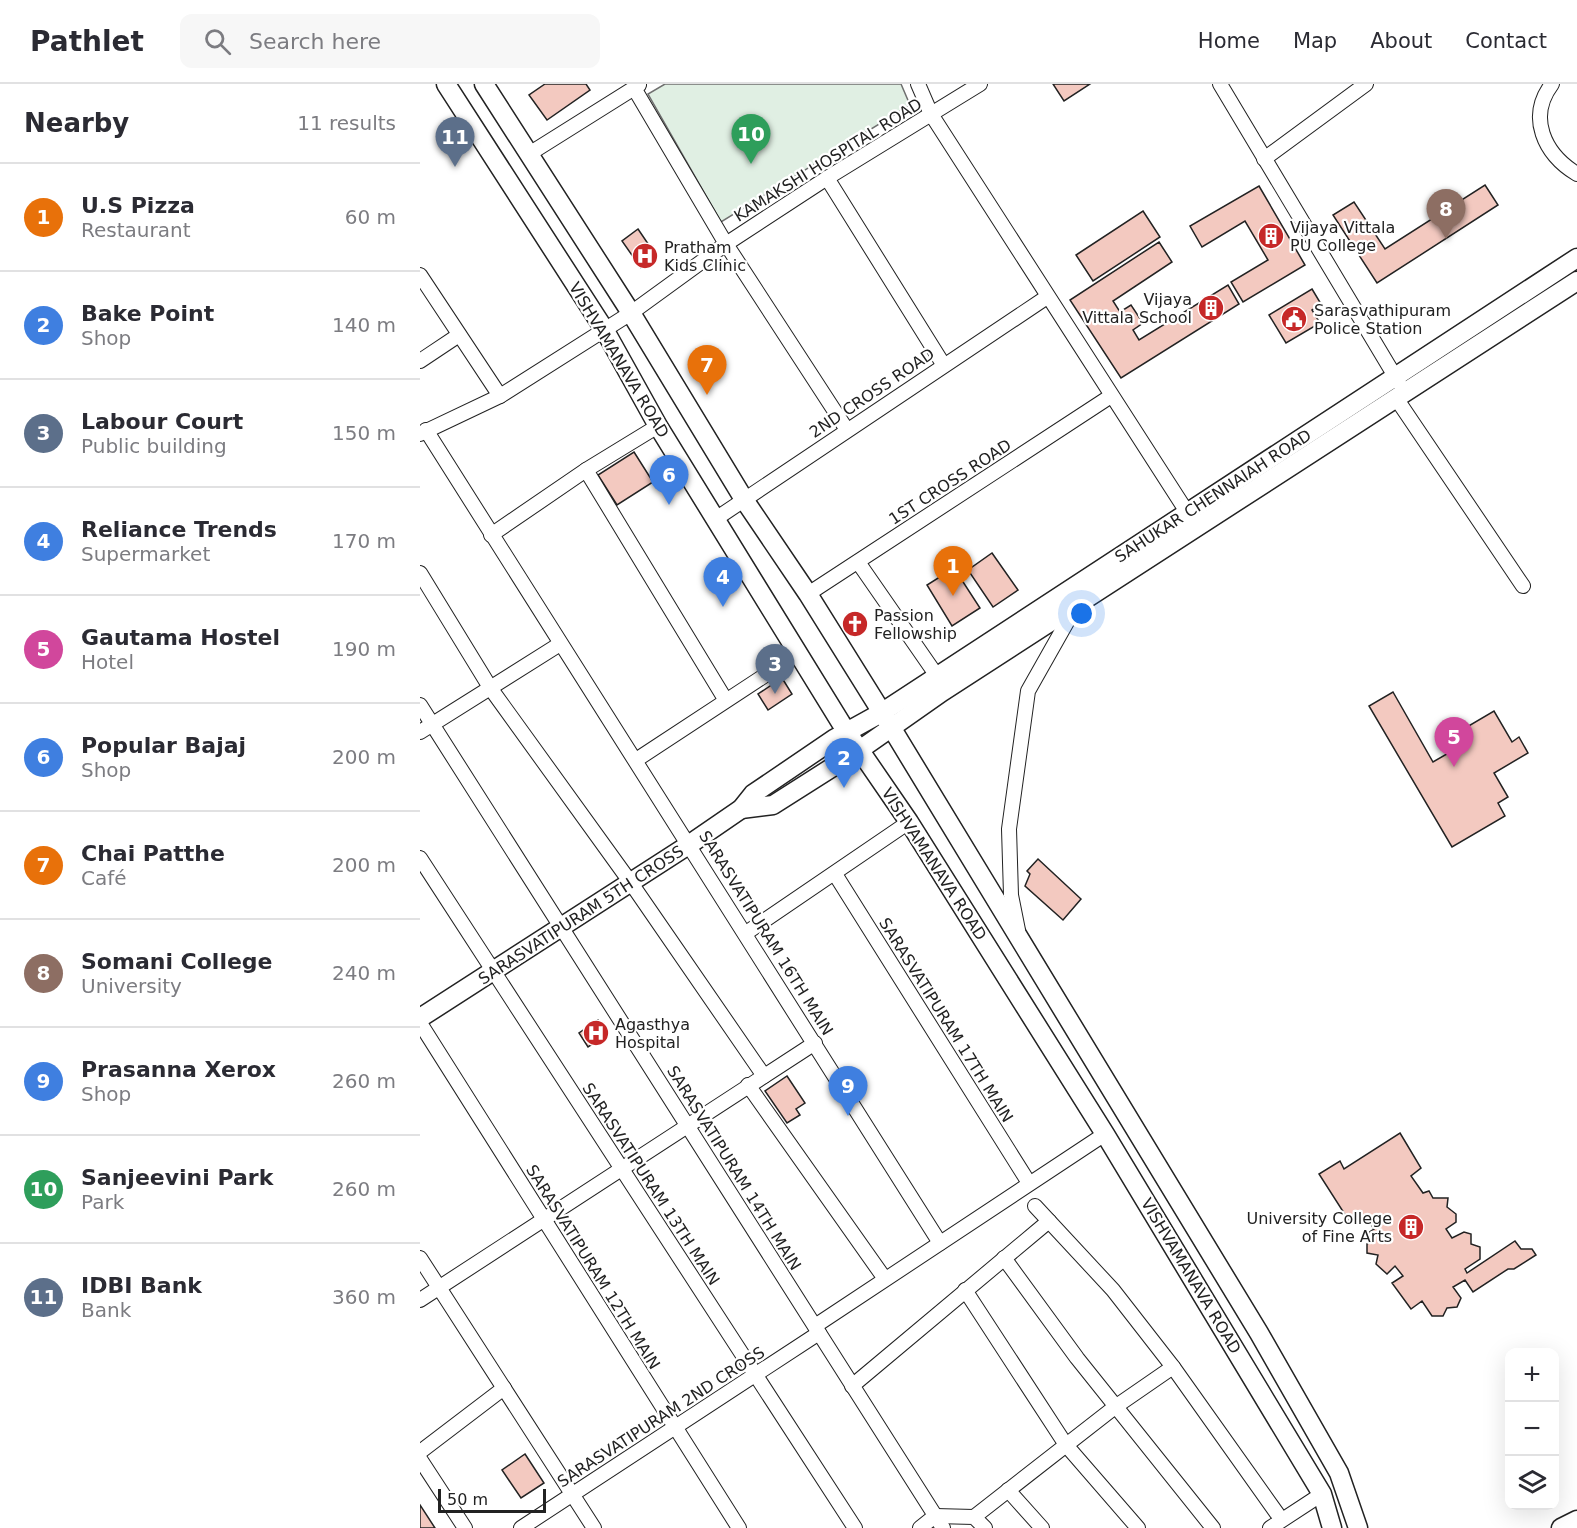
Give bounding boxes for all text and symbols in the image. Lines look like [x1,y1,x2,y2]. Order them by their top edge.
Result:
search box [180,14,600,68]
text: Pathlet [30,25,144,58]
icon: search [201,25,234,58]
text: Search here [249,29,381,54]
text: Home [1198,29,1260,53]
text: Map [1293,29,1337,53]
text: About [1370,29,1432,53]
text: Contact [1465,29,1547,53]
street label: KAMAKSHI HOSPITAL ROAD [731,94,925,226]
text: Nearby [24,108,129,138]
text: 11 results [297,111,396,135]
pin: 10 [732,115,770,164]
pin: 11 [435,118,474,167]
pin: 8 [1426,190,1466,239]
text: U.S Pizza [81,193,195,218]
text: 1 [37,205,50,229]
text: 60 m [345,205,396,229]
text: Restaurant [81,218,191,242]
place label: Vijaya Vittala PU College [1290,218,1395,255]
building icon: Vijaya Vittala PU College [1256,221,1286,251]
place label: Pratham Kids Clinic [664,238,746,275]
hospital icon: Pratham Kids Clinic [630,241,660,271]
street label: VISHVAMANAVA ROAD [565,279,673,441]
place label: Vijaya Vittala School [1082,290,1192,327]
building icon: Vijaya Vittala School [1196,293,1226,323]
text: Bake Point [81,301,214,326]
place label: Sarasvathipuram Police Station [1314,301,1451,338]
public building icon: Sarasvathipuram Police Station [1279,304,1309,334]
text: 2 [37,313,50,337]
text: 140 m [332,313,396,337]
text: Shop [81,326,131,350]
street label: 2ND CROSS ROAD [806,344,938,442]
pin: 7 [688,346,726,395]
text: Labour Court [81,409,243,434]
text: 3 [37,421,50,445]
text: 150 m [332,421,396,445]
street label: SAHUKAR CHENNAIAH ROAD [1111,425,1315,567]
text: Public building [81,434,227,458]
street label: 1ST CROSS ROAD [885,435,1015,529]
pin: 6 [650,456,688,505]
text: Reliance Trends [81,517,277,542]
text: 4 [37,529,50,553]
text: 170 m [332,529,396,553]
text: Supermarket [81,542,210,566]
pin: 1 [934,546,972,596]
pin: 4 [704,558,742,607]
your location [1067,599,1096,628]
place label: Passion Fellowship [874,606,957,643]
church icon: Passion Fellowship [840,609,870,639]
text: Gautama Hostel [81,625,280,650]
text: 5 [37,637,50,661]
text: 190 m [332,637,396,661]
pin: 3 [756,644,794,694]
text: Hotel [81,650,134,674]
pin: 5 [1434,718,1474,767]
text: Popular Bajaj [81,733,246,758]
pin: 2 [824,738,864,788]
text: 6 [37,745,50,769]
text: 200 m [332,745,396,769]
text: Shop [81,758,131,782]
street label: VISHVAMANAVA ROAD [878,784,990,944]
street label: SARASVATIPURAM 16TH MAIN [695,827,837,1039]
text: Chai Patthe [81,841,225,866]
street label: SARASVATIPURAM 5TH CROSS [475,841,687,989]
text: 7 [37,853,50,877]
text: 200 m [332,853,396,877]
text: Café [81,866,127,890]
street label: SARASVATIPURAM 17TH MAIN [875,914,1017,1126]
text: Somani College [81,949,273,974]
text: 8 [37,961,50,985]
text: 240 m [332,961,396,985]
text: University [81,974,182,998]
place label: Agasthya Hospital [615,1015,690,1052]
hospital icon: Agasthya Hospital [581,1018,611,1048]
text: Prasanna Xerox [81,1057,276,1082]
street label: SARASVATIPURAM 14TH MAIN [663,1062,805,1274]
pin: 9 [828,1066,868,1116]
text: 9 [37,1069,50,1093]
text: 260 m [332,1069,396,1093]
street label: SARASVATIPURAM 13TH MAIN [578,1079,724,1289]
text: Shop [81,1082,131,1106]
street label: SARASVATIPURAM 12TH MAIN [522,1161,664,1373]
text: Sanjeevini Park [81,1165,273,1190]
text: 10 [30,1177,57,1201]
text: 260 m [332,1177,396,1201]
text: Park [81,1190,124,1214]
street label: VISHVAMANAVA ROAD [1137,1195,1245,1357]
place label: University College of Fine Arts [1247,1209,1392,1246]
building icon: University College of Fine Arts [1396,1212,1426,1242]
text: IDBI Bank [81,1273,202,1298]
text: 11 [30,1285,57,1309]
text: 360 m [332,1285,396,1309]
text: Bank [81,1298,131,1322]
street label: SARASVATIPURAM 2ND CROSS [554,1343,768,1491]
map controls [1505,1348,1559,1510]
button: + [1505,1348,1559,1402]
button: − [1505,1402,1559,1456]
button: layers [1505,1456,1559,1510]
scale bar [438,1486,546,1514]
text: 50 m [447,1490,488,1509]

